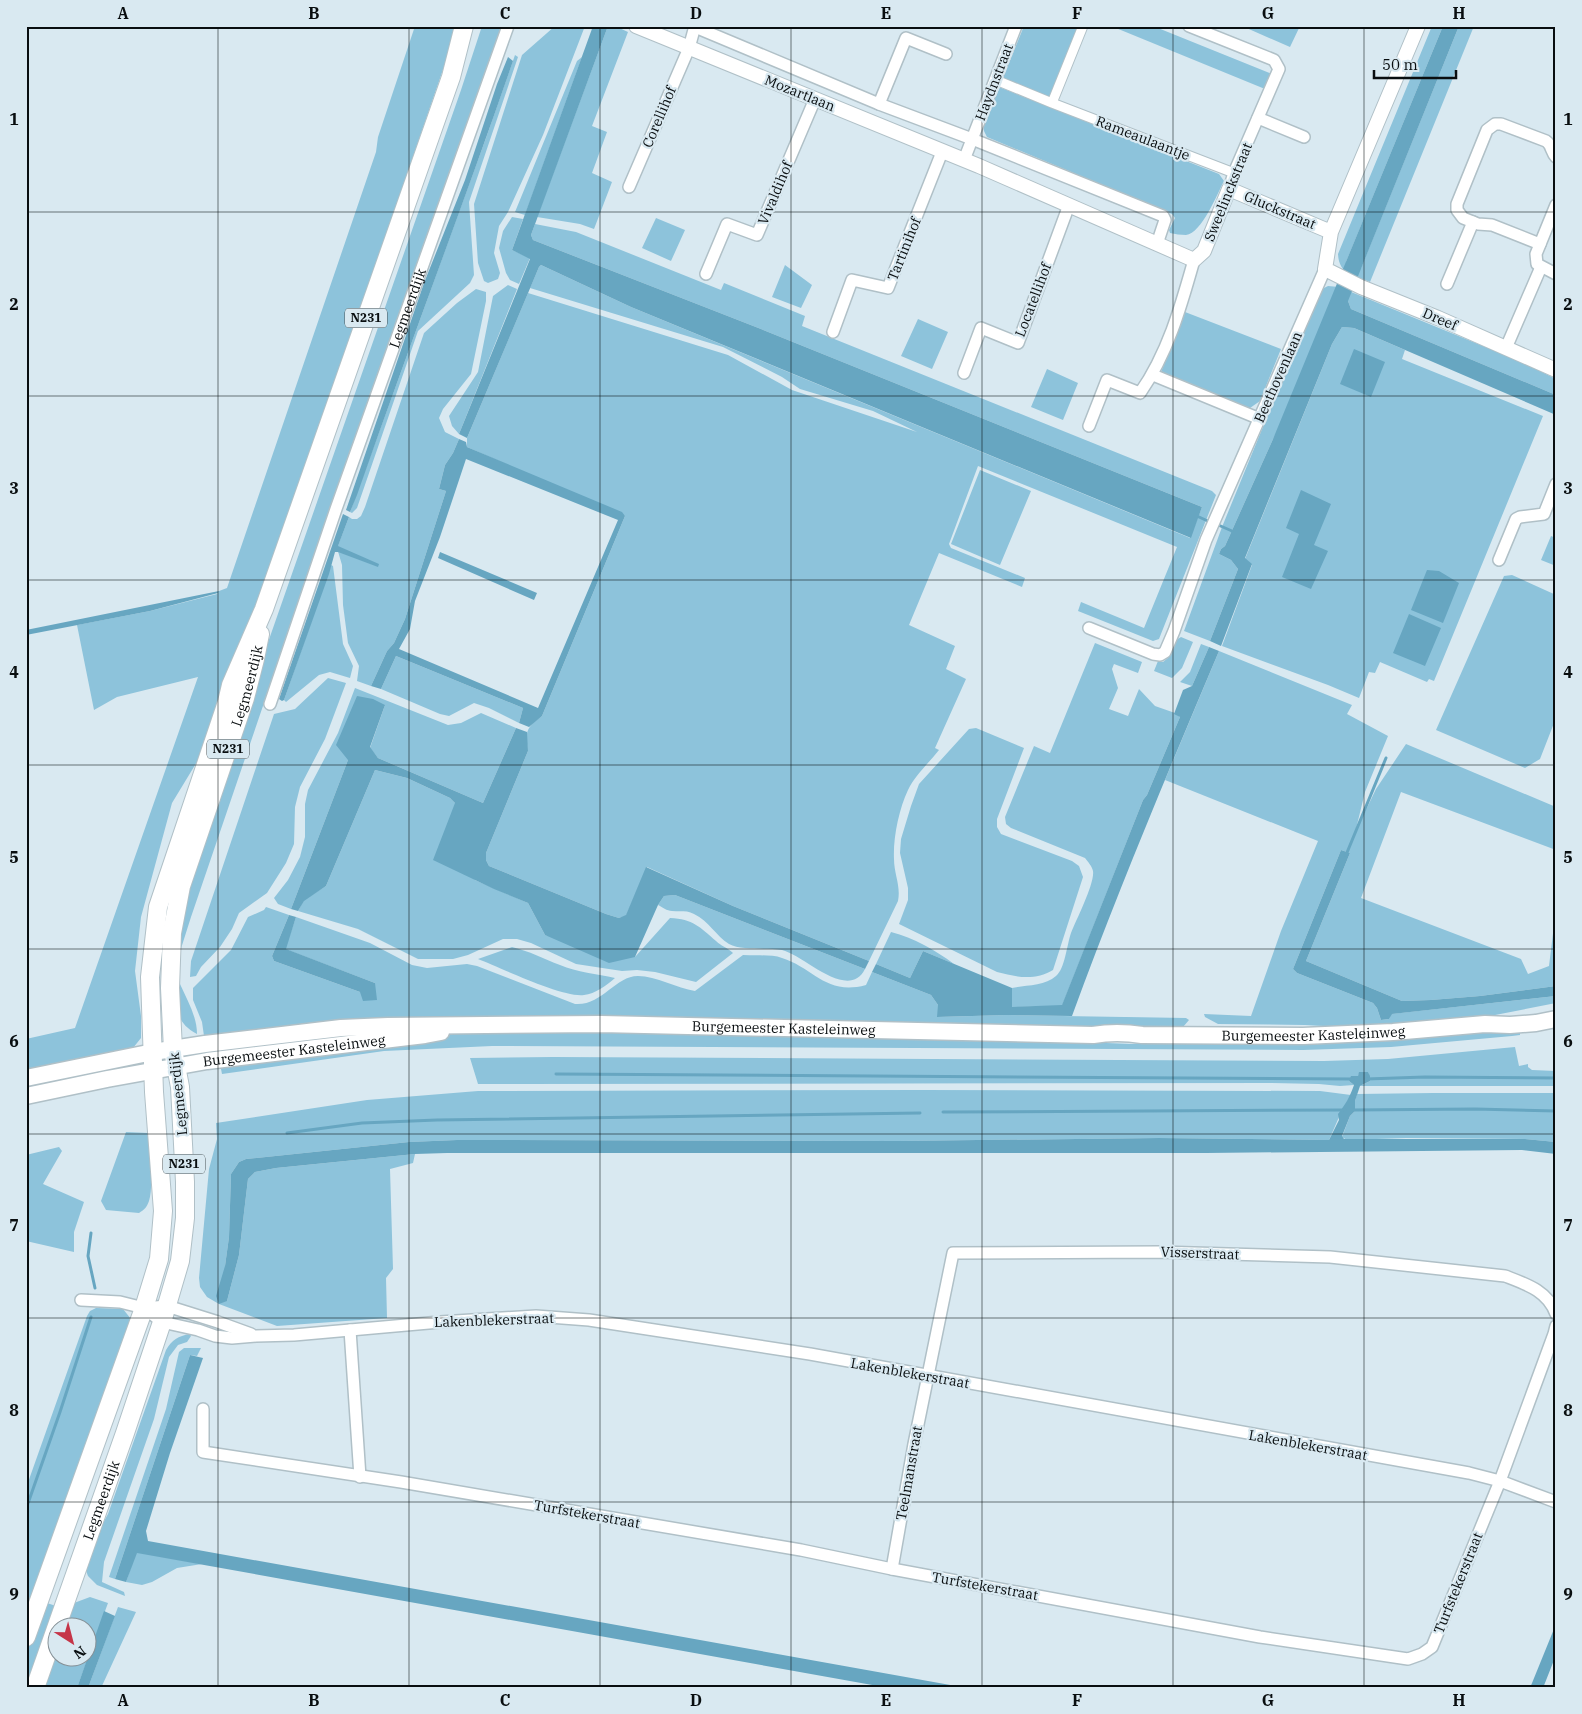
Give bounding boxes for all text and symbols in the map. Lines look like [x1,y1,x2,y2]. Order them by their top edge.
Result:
text: A [117,3,129,23]
text: B [308,3,320,23]
text: C [500,3,510,23]
text: D [690,3,702,23]
text: E [881,3,891,23]
text: F [1072,3,1082,23]
text: G [1262,3,1274,23]
text: H [1453,3,1466,23]
street label: Haydnstraat [971,41,1017,123]
scale bar [1374,48,1457,80]
text: 50 m [1382,55,1418,74]
street label: Mozartlaan [762,71,838,115]
street label: Corellihof [638,83,680,150]
text: 1 [9,109,19,129]
text: 1 [1563,109,1573,129]
street label: Rameaulaantje [1093,112,1193,164]
street label: Sweelinckstraat [1200,140,1256,244]
street label: Vivaldihof [754,158,797,227]
street label: Gluckstraat [1241,187,1319,233]
street label: Tartinihof [883,214,925,283]
street label: Locatellihof [1011,259,1056,339]
street label: Legmeerdijk [385,265,430,351]
text: 2 [9,294,19,314]
text: 2 [1563,294,1573,314]
street label: Dreef [1420,304,1461,335]
road number: N231 [345,308,387,328]
street label: Beethovenlaan [1250,329,1306,425]
text: 3 [9,478,19,498]
text: 3 [1563,478,1573,498]
street label: Legmeerdijk [227,643,267,729]
text: 4 [9,662,19,682]
text: 4 [1563,662,1573,682]
road number: N231 [207,740,249,759]
text: 5 [9,847,19,867]
text: 5 [1563,847,1573,867]
street label: Burgemeester Kasteleinweg [692,1017,876,1039]
street label: Burgemeester Kasteleinweg [1222,1022,1406,1045]
text: 6 [9,1031,19,1051]
street label: Burgemeester Kasteleinweg [202,1031,387,1070]
text: 6 [1563,1031,1573,1051]
street label: Legmeerdijk [165,1051,191,1136]
road number: N231 [163,1154,205,1174]
text: 7 [9,1215,19,1235]
text: 7 [1563,1215,1573,1235]
street label: Visserstraat [1160,1243,1240,1263]
street label: Lakenblekerstraat [434,1309,554,1331]
street label: Lakenblekerstraat [849,1354,971,1392]
text: 8 [9,1400,19,1420]
text: 8 [1563,1400,1573,1420]
street label: Teelmanstraat [892,1424,926,1522]
street label: Lakenblekerstraat [1247,1426,1369,1464]
street label: Legmeerdijk [79,1457,124,1543]
street label: Turfstekerstraat [532,1496,642,1532]
street label: Turfstekerstraat [1430,1530,1487,1636]
street label: Turfstekerstraat [930,1568,1040,1604]
text: 9 [9,1584,19,1604]
text: 9 [1563,1584,1573,1604]
north arrow [48,1616,98,1666]
text: N [70,1642,89,1663]
text: A [117,1690,129,1710]
text: B [308,1690,320,1710]
text: C [500,1690,510,1710]
text: D [690,1690,702,1710]
text: E [881,1690,891,1710]
text: F [1072,1690,1082,1710]
text: G [1262,1690,1274,1710]
text: H [1453,1690,1466,1710]

